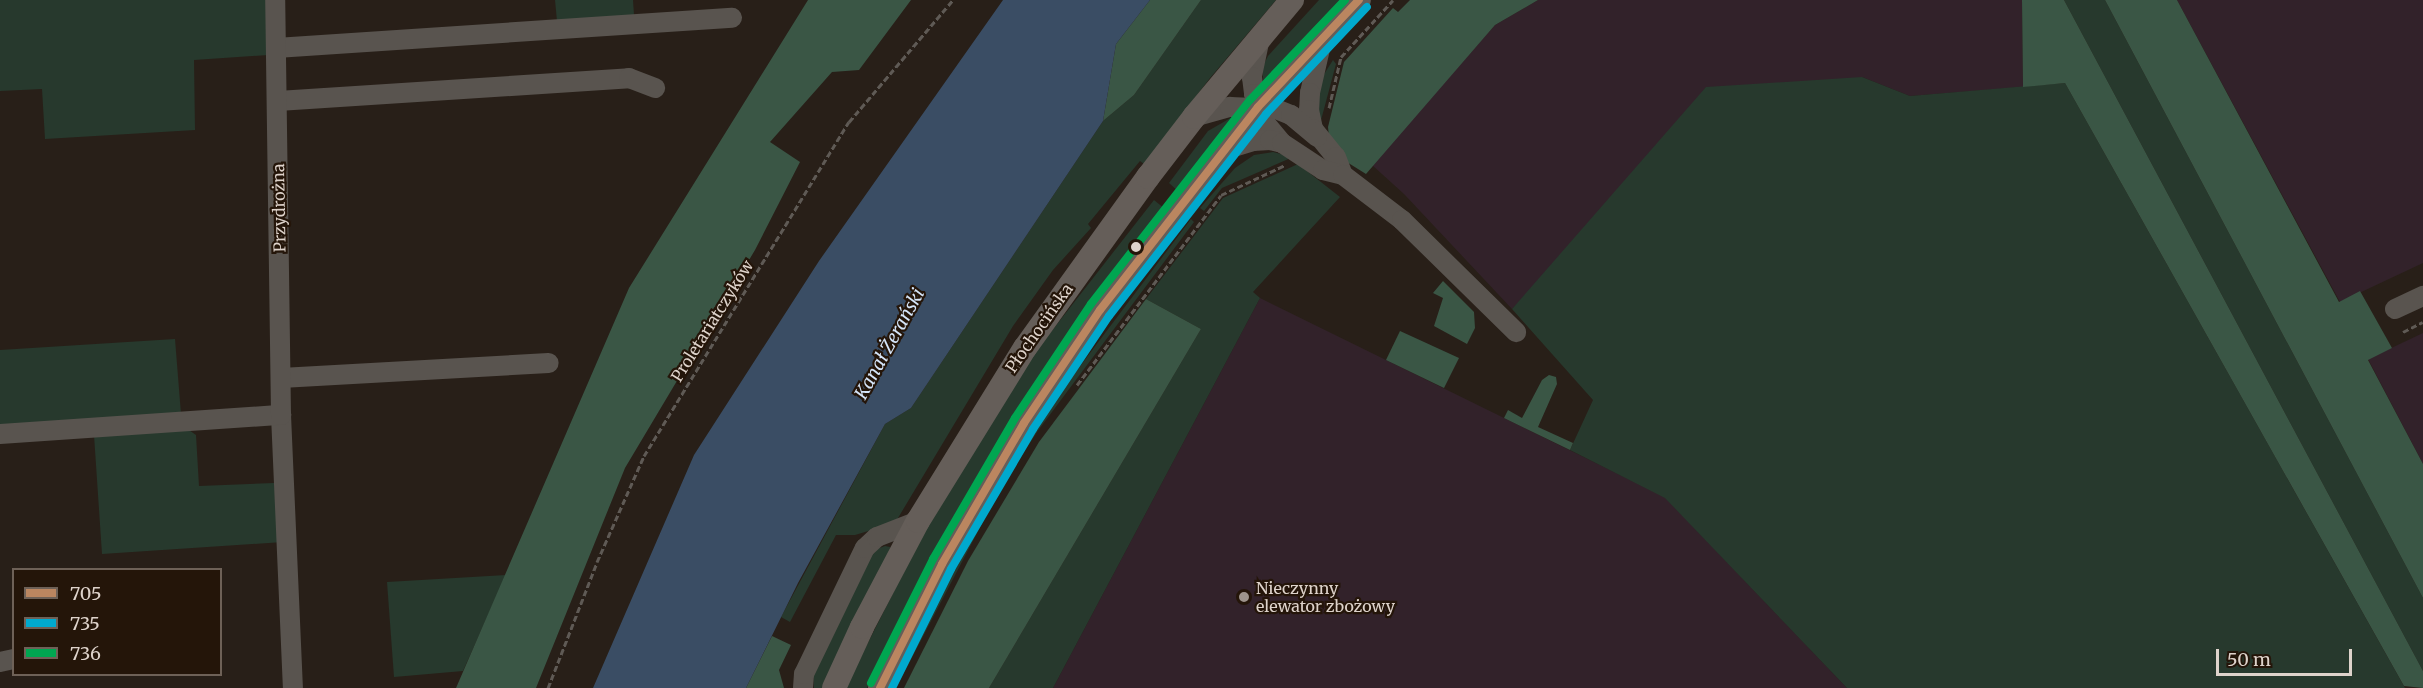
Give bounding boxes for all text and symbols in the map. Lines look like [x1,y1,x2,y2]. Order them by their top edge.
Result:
street label: Przydrożna [269,163,289,253]
unlabelled marker [1130,241,1142,253]
street label: Proletariatczyków [667,257,757,385]
street label: Płochocińska [1001,280,1077,376]
water label: Kanał Żerański [851,285,929,403]
legend [12,568,222,676]
place label: Nieczynny elewator zbożowy [1256,578,1395,616]
text: 705 [70,582,102,605]
marker: Nieczynny elewator zbożowy [1237,590,1251,604]
text: 735 [70,612,100,635]
scale bar [2219,637,2356,675]
text: 736 [70,642,101,665]
text: 50 m [2227,648,2271,671]

